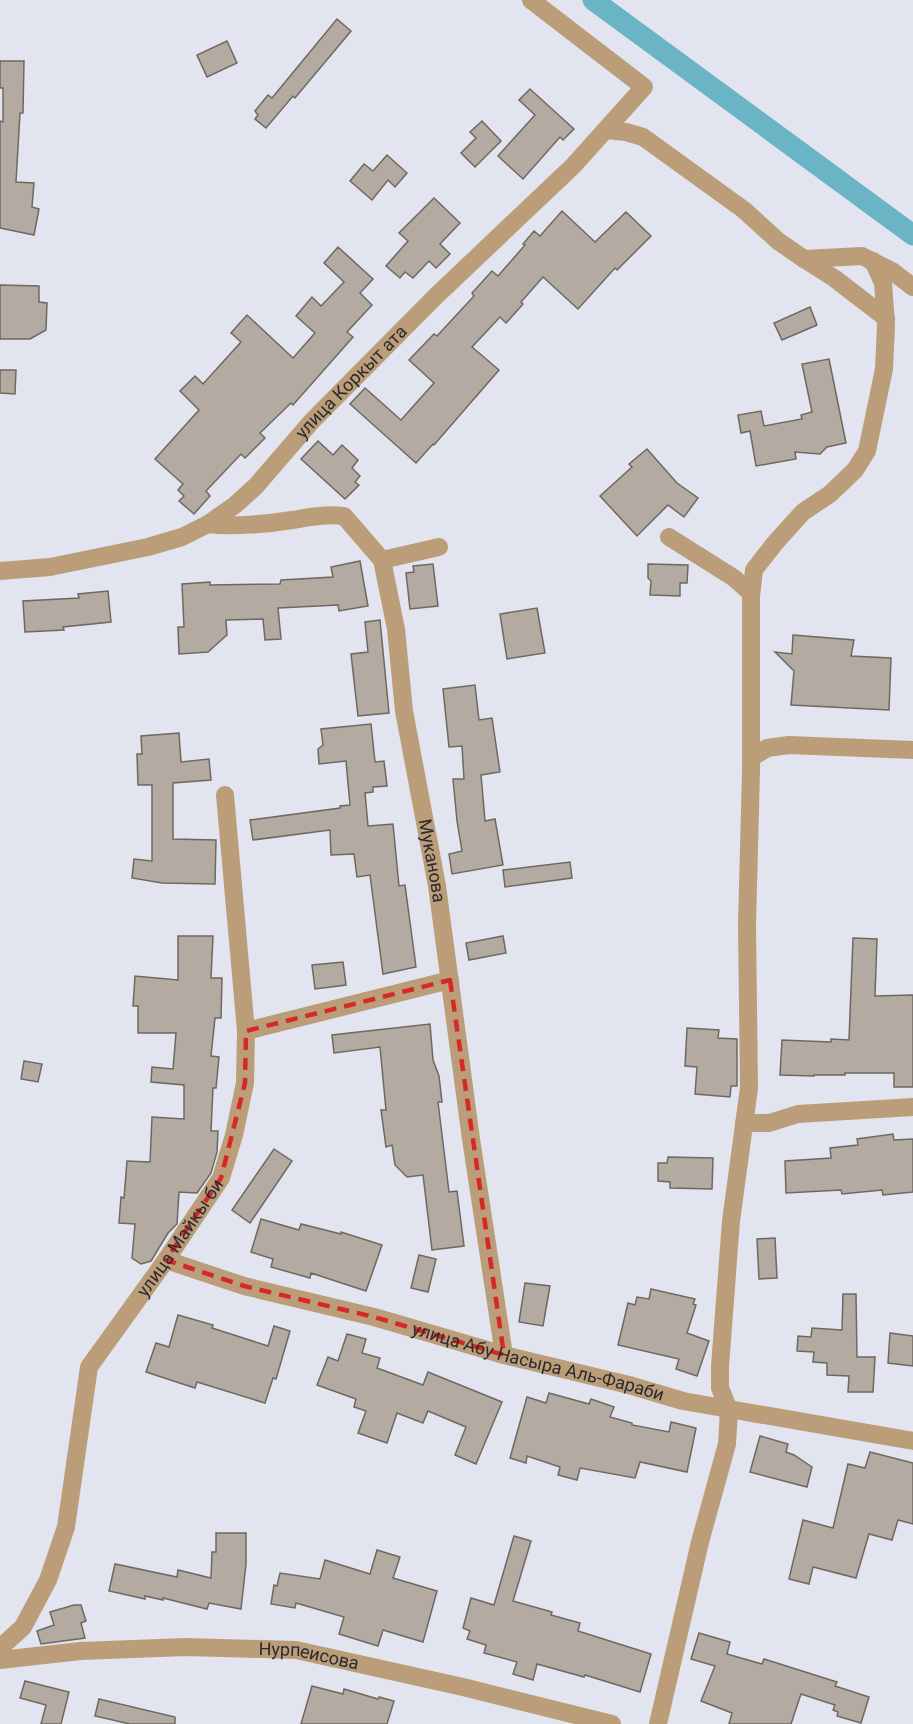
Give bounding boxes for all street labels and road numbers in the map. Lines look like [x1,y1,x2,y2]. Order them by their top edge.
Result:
street label: улица Коркыт ата [291,321,411,443]
street label: Муканова [415,817,450,904]
street label: улица Майкы би [132,1175,227,1301]
street label: улица Абу Насыра Аль-Фараби [410,1318,667,1405]
street label: Нурпеисова [258,1638,361,1674]

